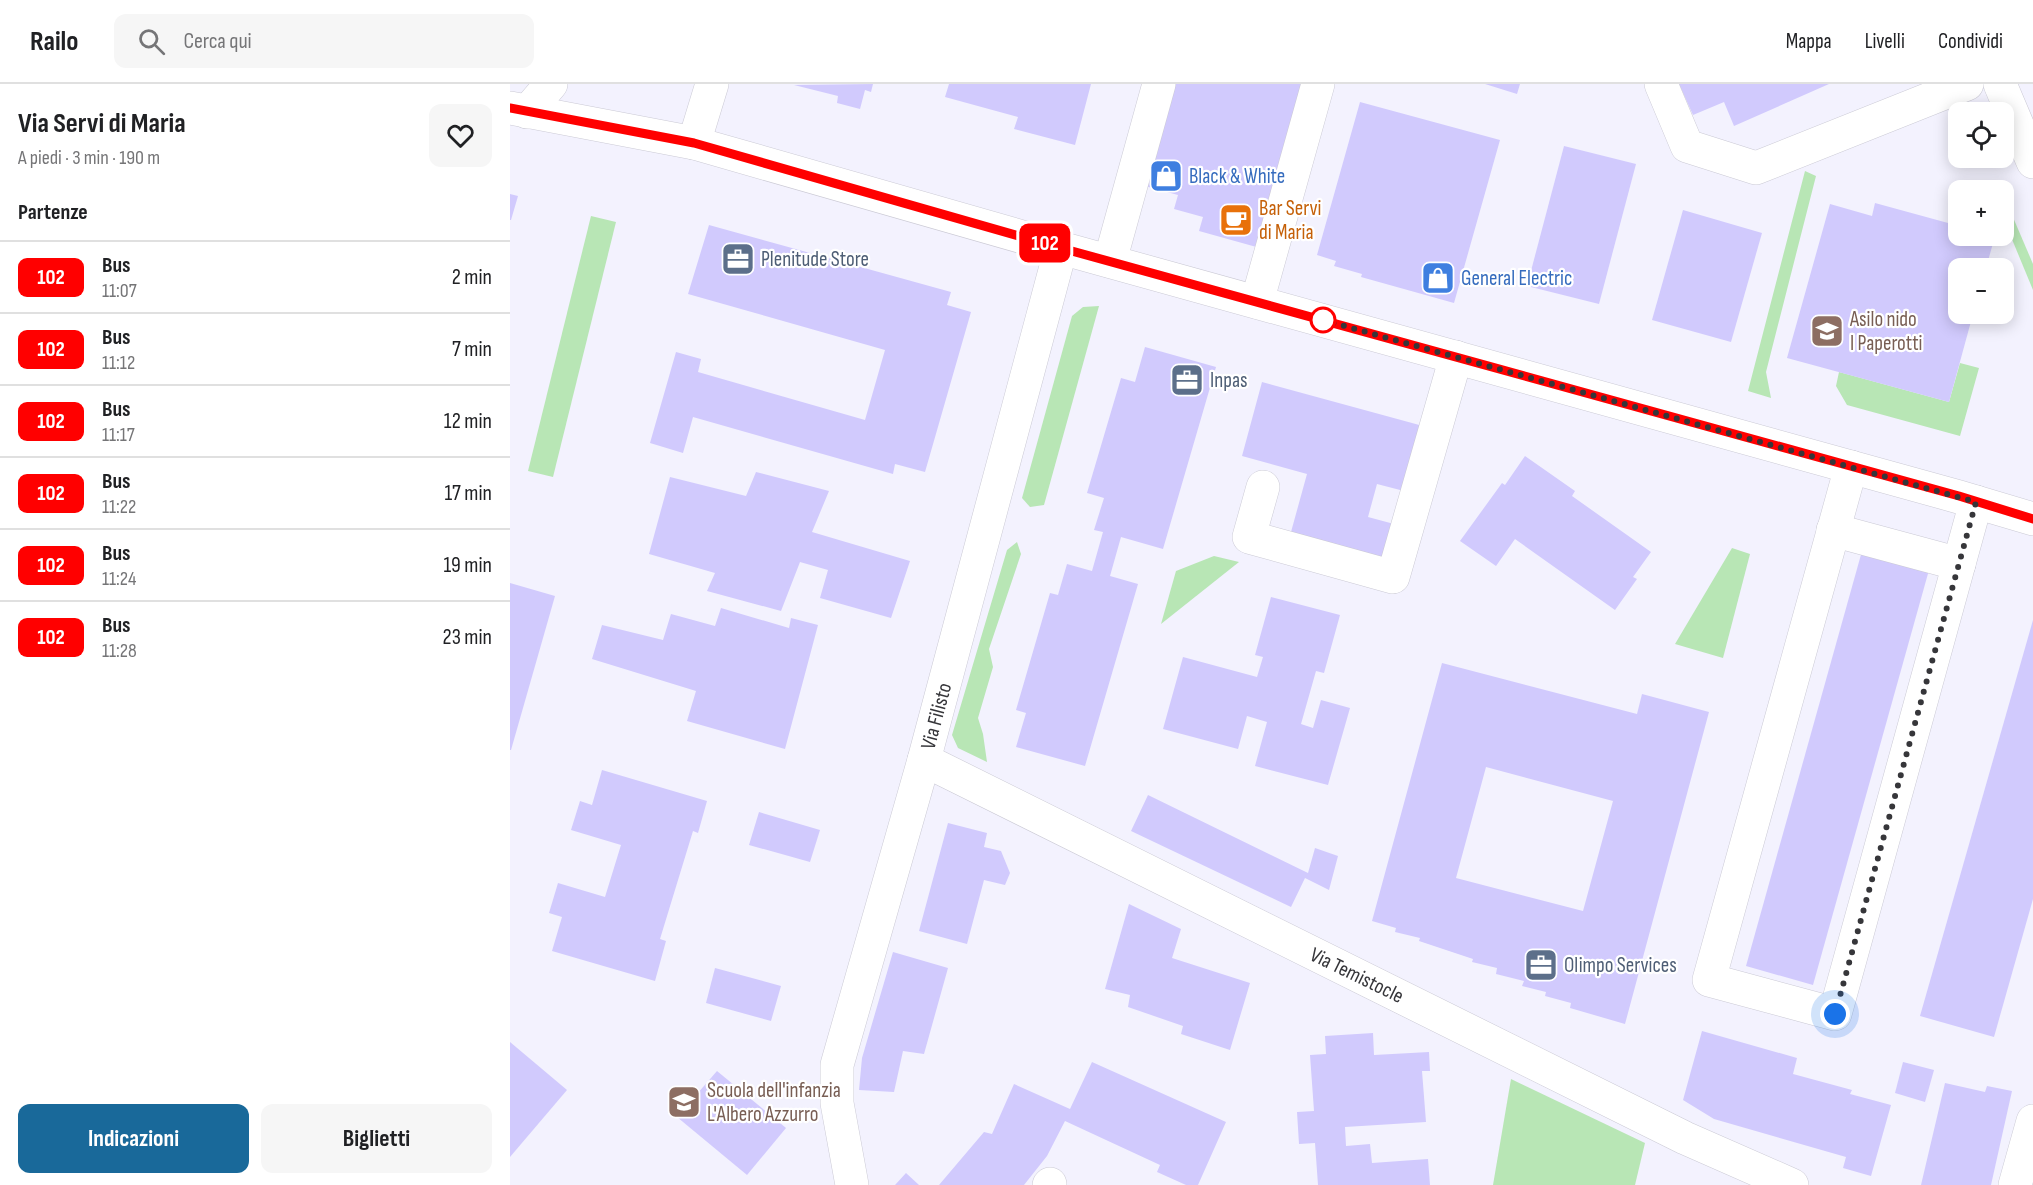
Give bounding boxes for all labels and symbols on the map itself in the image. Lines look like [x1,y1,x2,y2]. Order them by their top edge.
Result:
shop icon: Black & White [1148,158,1184,194]
place label: Black & White [1189,164,1285,189]
place label: Bar Servi di Maria [1259,196,1322,245]
cafe icon: Bar Servi di Maria [1218,202,1254,238]
line badge: 102 [1010,224,1080,262]
office icon: Plenitude Store [720,241,756,277]
place label: Plenitude Store [761,247,869,272]
shop icon: General Electric [1420,260,1456,296]
place label: General Electric [1461,266,1572,291]
unlabelled marker [1310,307,1336,333]
place label: Asilo nido I Paperotti [1849,307,1923,356]
school or university icon: Asilo nido I Paperotti [1809,313,1845,349]
office icon: Inpas [1169,362,1205,398]
place label: Inpas [1210,368,1248,393]
street label: Via Filisto [916,680,957,752]
street label: Via Temistocle [1306,942,1408,1009]
office icon: Olimpo Services [1523,947,1559,983]
place label: Olimpo Services [1564,953,1677,978]
your location [1820,999,1850,1029]
place label: Scuola dell'infanzia L'Albero Azzurro [707,1078,841,1127]
school or university icon: Scuola dell'infanzia L'Albero Azzurro [666,1084,702,1120]

